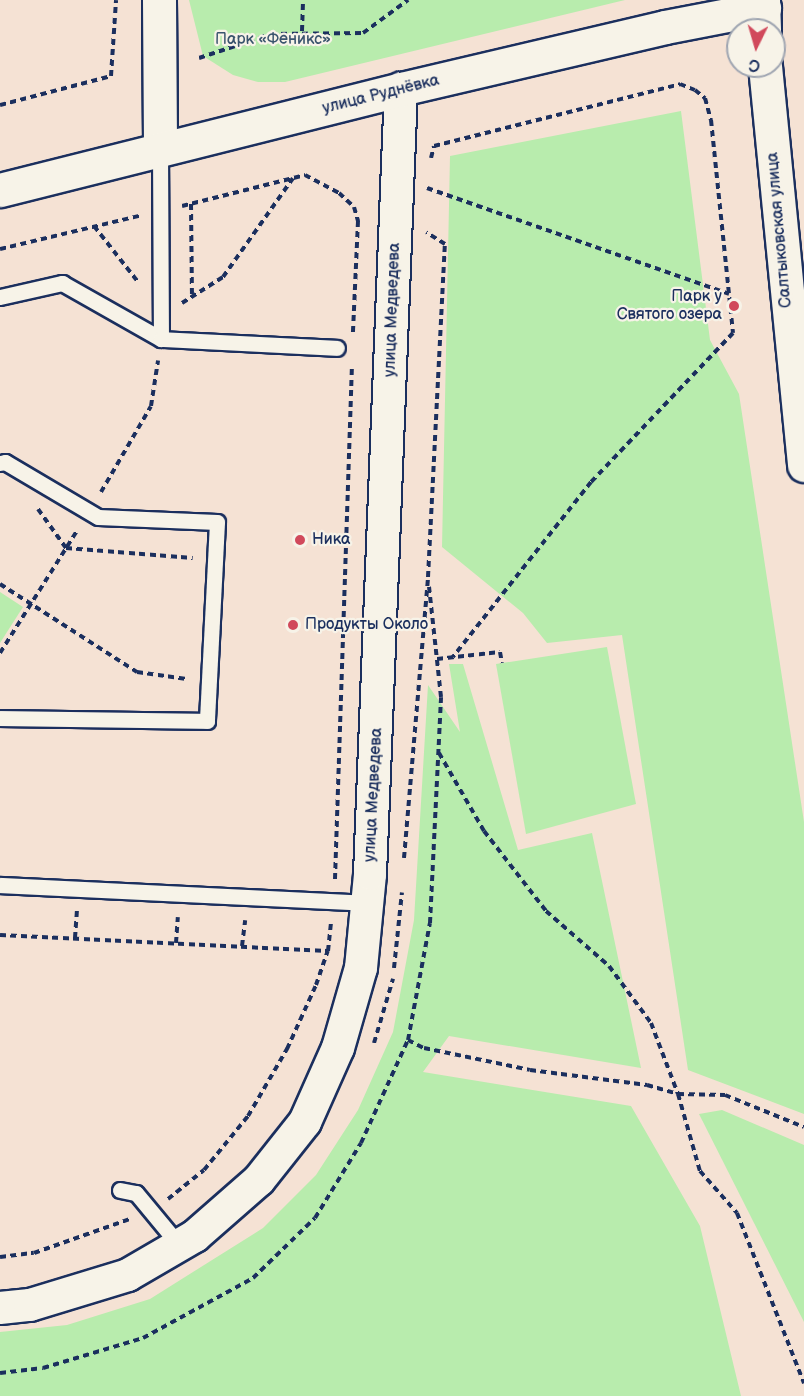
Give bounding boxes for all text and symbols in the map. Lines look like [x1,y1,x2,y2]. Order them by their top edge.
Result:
north arrow [726,18,786,78]
park label: Парк «Феникс» [215,30,331,50]
text: С [748,54,761,74]
street label: улица Руднёвка [321,71,441,119]
street label: Салтыковская улица [764,151,796,309]
street label: улица Медведева [381,243,405,377]
place label: Парк у Святого озера [617,287,722,325]
marker: Парк у Святого озера [727,299,741,313]
place label: Ника [312,530,350,550]
marker: Ника [293,533,307,547]
place label: Продукты Около [305,615,428,635]
marker: Продукты Около [286,618,300,632]
street label: улица Медведева [361,727,387,863]

